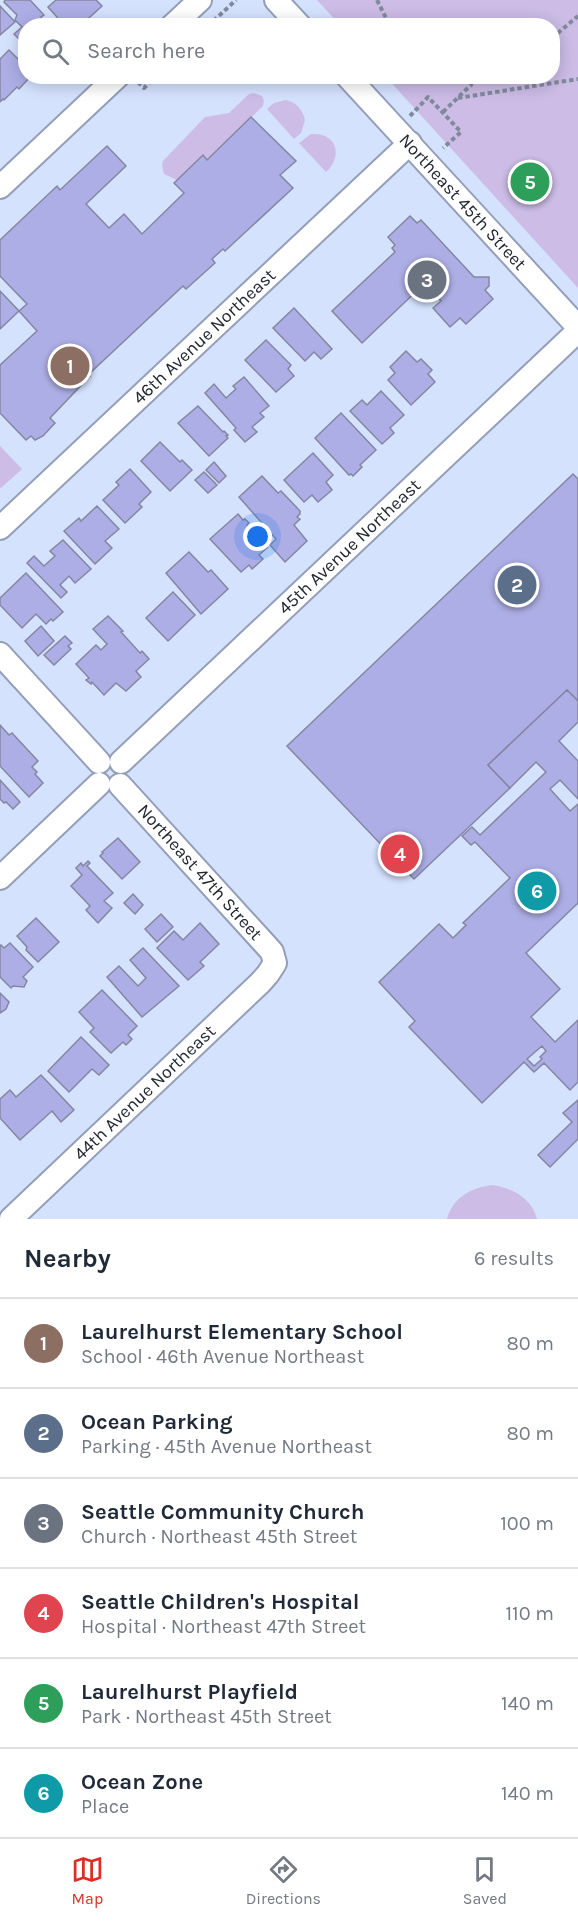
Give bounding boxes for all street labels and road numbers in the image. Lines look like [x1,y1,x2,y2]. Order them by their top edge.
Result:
street label: Northeast 45th Street [395,130,531,274]
street label: 46th Avenue Northeast [128,264,280,409]
street label: 45th Avenue Northeast [274,474,425,619]
street label: Northeast 47th Street [133,799,267,945]
street label: 44th Avenue Northeast [69,1020,220,1165]

